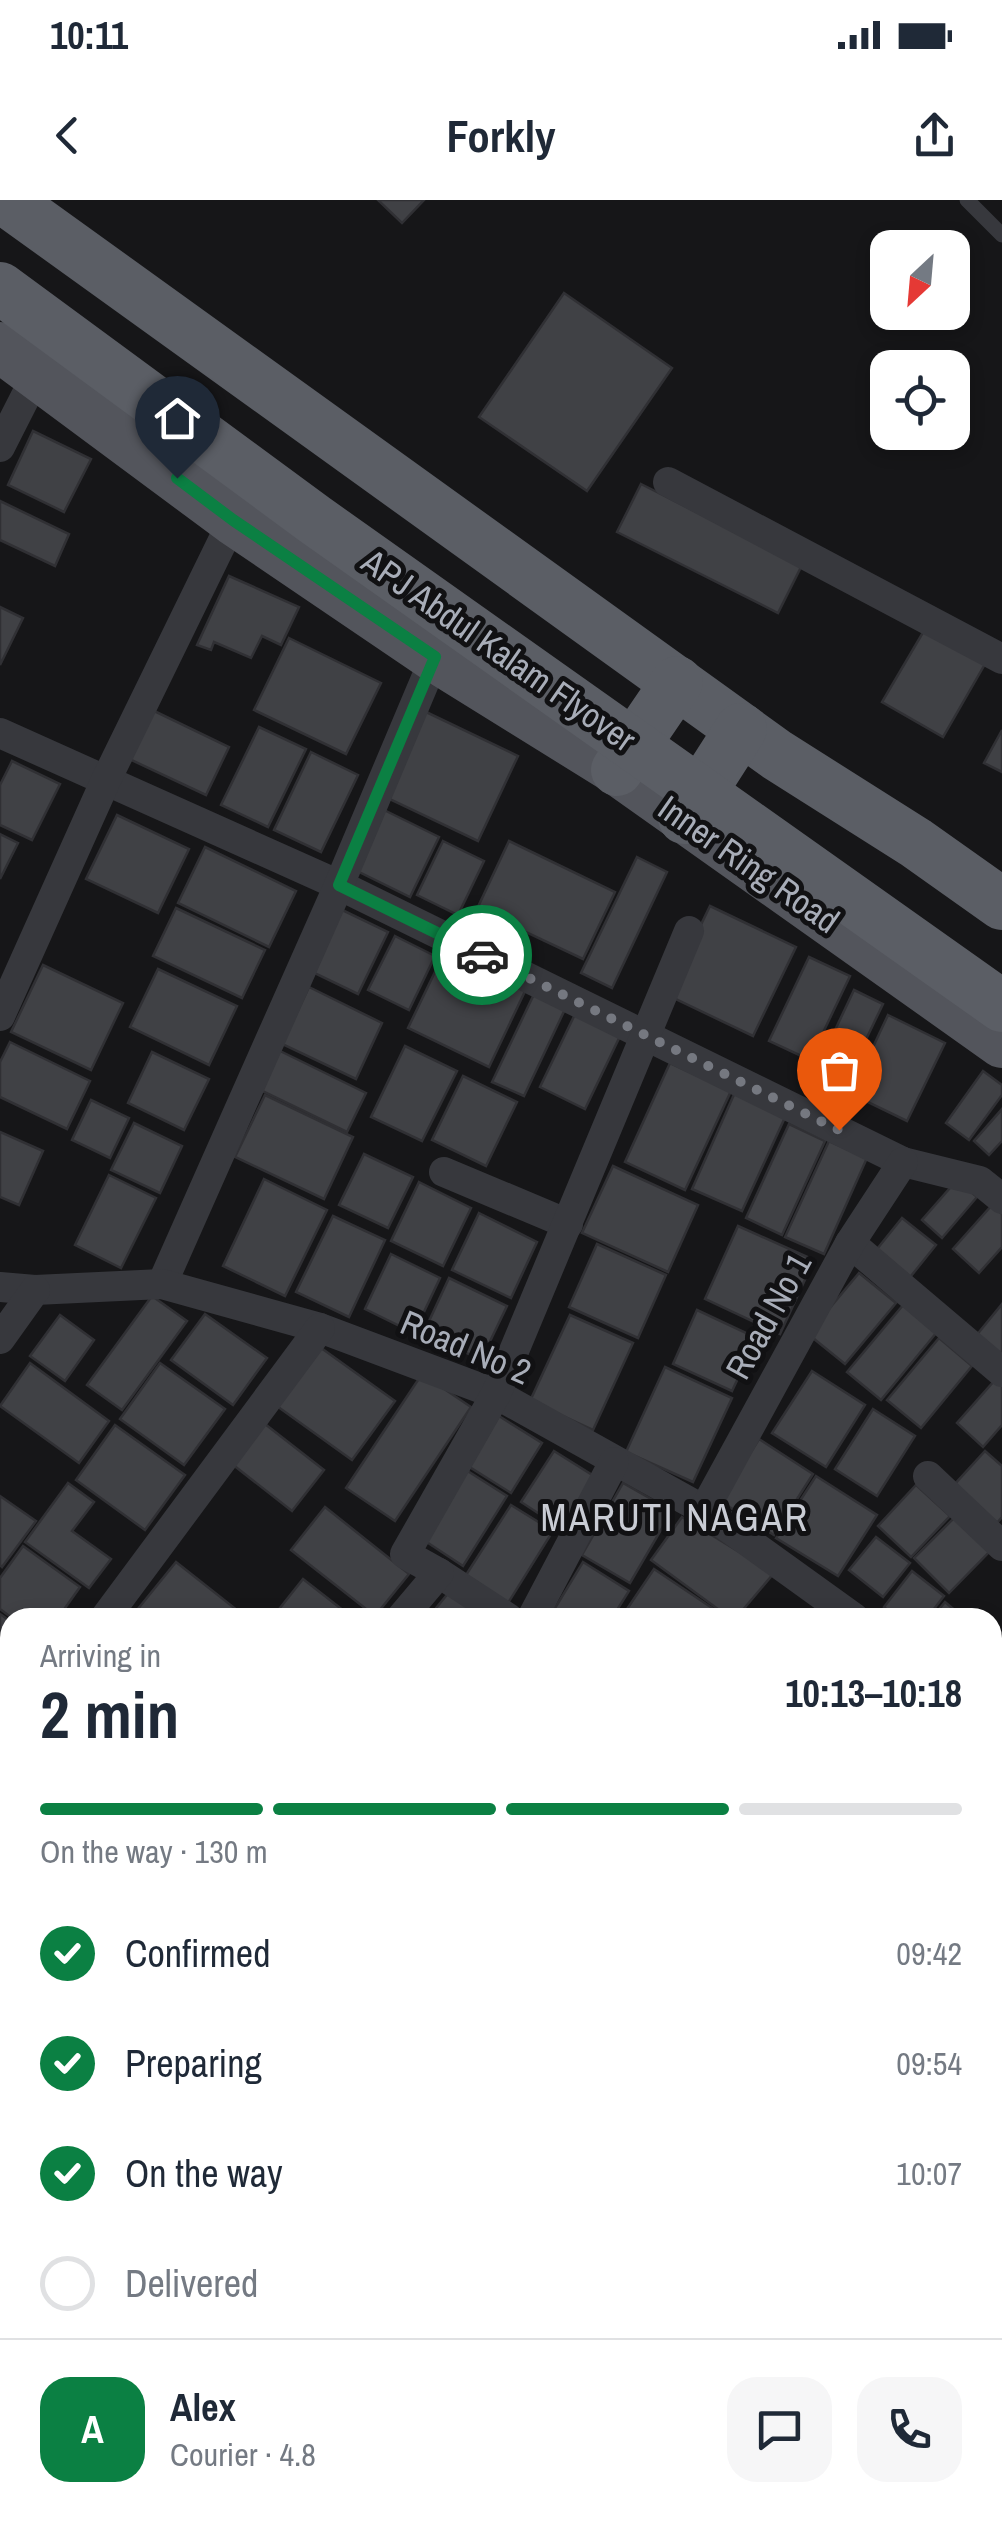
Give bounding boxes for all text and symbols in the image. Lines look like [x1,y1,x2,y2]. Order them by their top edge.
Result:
text: 10:11 [50,10,128,61]
text: Forkly [447,105,555,166]
icon: back [40,108,95,163]
icon: share [907,108,962,163]
north arrow [870,230,970,330]
map controls [870,230,970,450]
button: locate [870,350,970,450]
pin [135,376,220,479]
icon: home [150,391,205,446]
street label: APJ Abdul Kalam Flyover [352,537,645,762]
street label: Inner Ring Road [649,784,849,944]
courier [432,905,532,1005]
icon: car [455,928,510,983]
pin [797,1028,882,1131]
icon: bag [812,1043,867,1098]
street label: Road No 1 [714,1245,822,1387]
street label: Road No 2 [394,1299,538,1395]
district label: MARUTI NAGAR [541,1492,809,1543]
text: Arriving in [40,1634,161,1677]
text: 10:13–10:18 [785,1668,962,1719]
text: 2 min [40,1671,179,1758]
text: On the way · 130 m [40,1830,268,1873]
icon: check [40,1926,95,1981]
text: Confirmed [125,1928,270,1979]
text: 09:42 [896,1932,962,1975]
icon: check [40,2036,95,2091]
text: Preparing [125,2038,262,2089]
text: 09:54 [896,2042,962,2085]
icon: check [40,2146,95,2201]
text: On the way [125,2148,283,2199]
text: 10:07 [896,2152,962,2195]
text: Delivered [125,2258,258,2309]
button: chat [727,2377,832,2482]
button: phone [857,2377,962,2482]
text: Alex [170,2382,236,2433]
text: A [81,2404,104,2455]
text: Courier · 4.8 [170,2433,316,2476]

